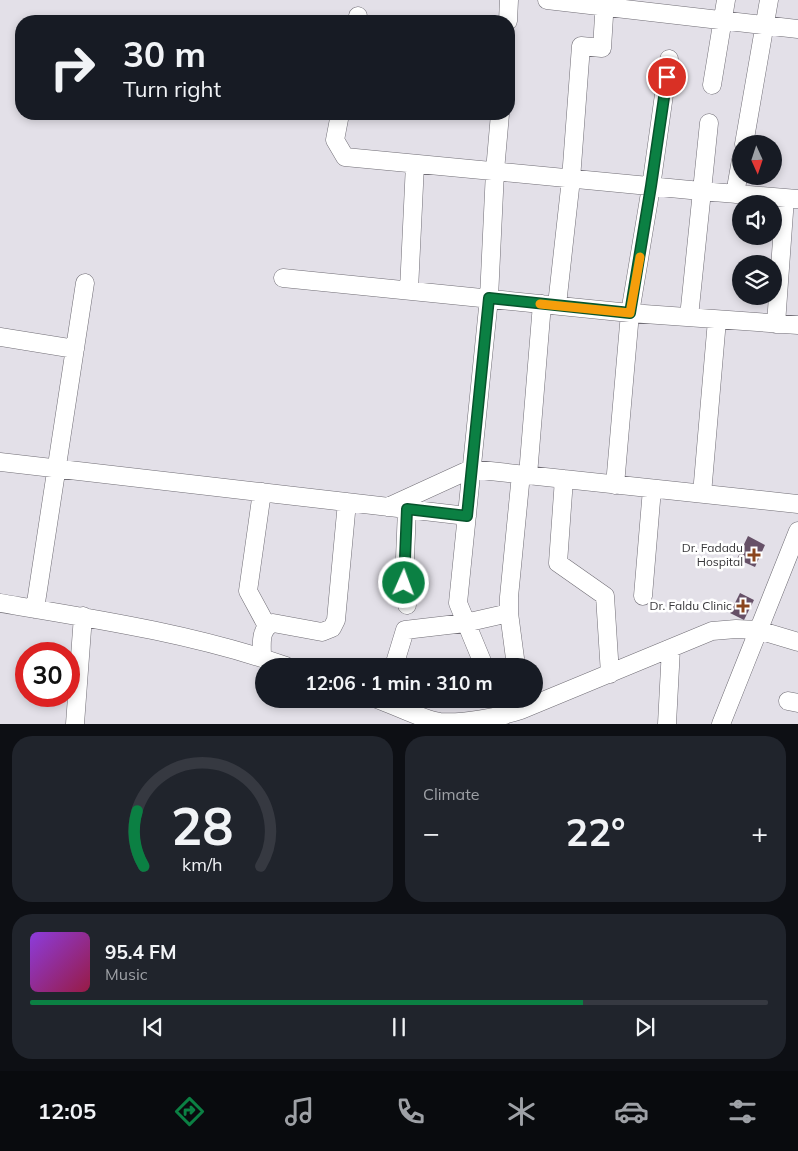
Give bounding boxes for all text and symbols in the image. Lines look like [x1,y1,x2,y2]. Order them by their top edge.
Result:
text: 30 m [123,32,206,76]
icon: right [40,35,105,100]
pin [646,56,688,98]
icon: arrive [653,63,681,91]
text: Turn right [123,75,221,103]
north arrow [732,135,782,185]
map controls [732,135,782,305]
button: sound [732,195,782,245]
button: layers [732,255,782,305]
place label: Dr. Fadadu Hospital [682,540,743,569]
marker: Dr. Fadadu Hospital [747,548,761,562]
position arrow [377,556,429,608]
place label: Dr. Faldu Clinic [650,598,732,613]
marker: Dr. Faldu Clinic [736,599,750,613]
speed limit sign: 30 [15,642,80,707]
text: 12:06 · 1 min · 310 m [305,671,493,695]
text: Climate [423,784,479,804]
text: 28 [171,793,234,858]
text: 22° [565,808,626,856]
text: − [423,815,440,850]
text: + [751,815,768,850]
text: km/h [182,853,223,875]
text: 95.4 FM [105,940,177,964]
text: Music [105,964,148,984]
icon: previous [139,1013,167,1041]
icon: pause [385,1013,413,1041]
icon: next [631,1013,659,1041]
icon: directions [172,1094,207,1129]
icon: music [282,1094,317,1129]
icon: phone [393,1094,428,1129]
icon: climate [504,1094,539,1129]
icon: car [614,1094,649,1129]
icon: filters [725,1094,760,1129]
text: 12:05 [38,1097,96,1125]

